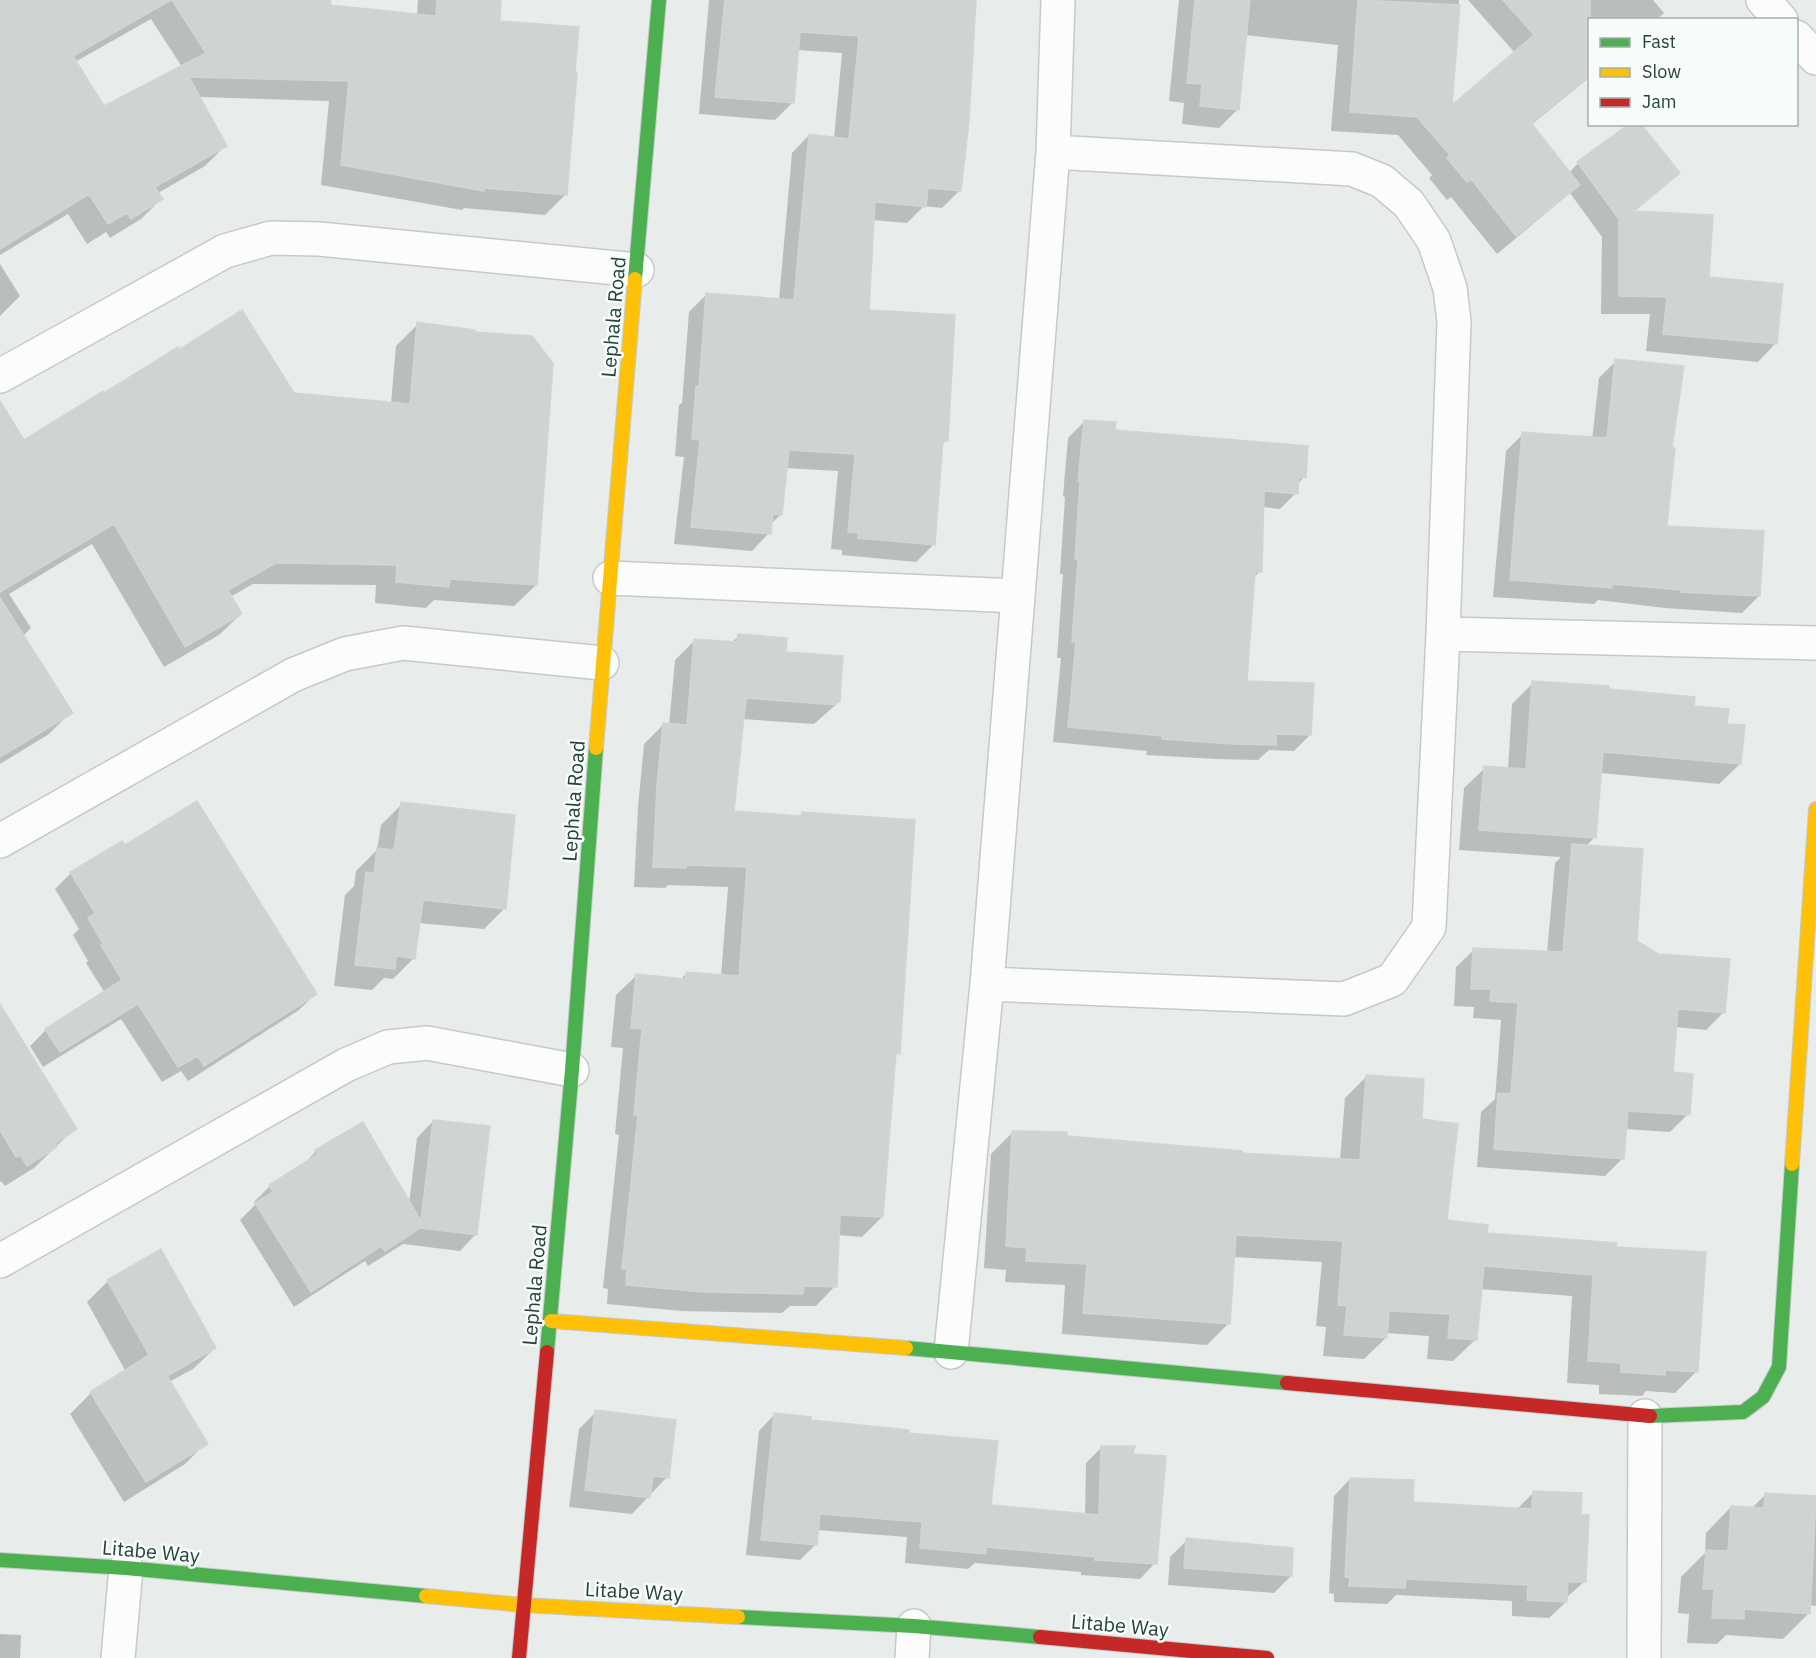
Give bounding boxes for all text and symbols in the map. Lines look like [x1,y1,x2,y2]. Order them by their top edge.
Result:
legend [1588,18,1798,126]
text: Fast [1642,30,1676,53]
text: Slow [1642,60,1681,83]
text: Jam [1642,90,1677,113]
street label: Lephala Road [594,255,632,379]
street label: Lephala Road [555,740,591,862]
street label: Lephala Road [515,1223,553,1347]
street label: Litabe Way [101,1533,201,1569]
street label: Litabe Way [584,1575,684,1607]
street label: Litabe Way [1070,1607,1170,1643]

